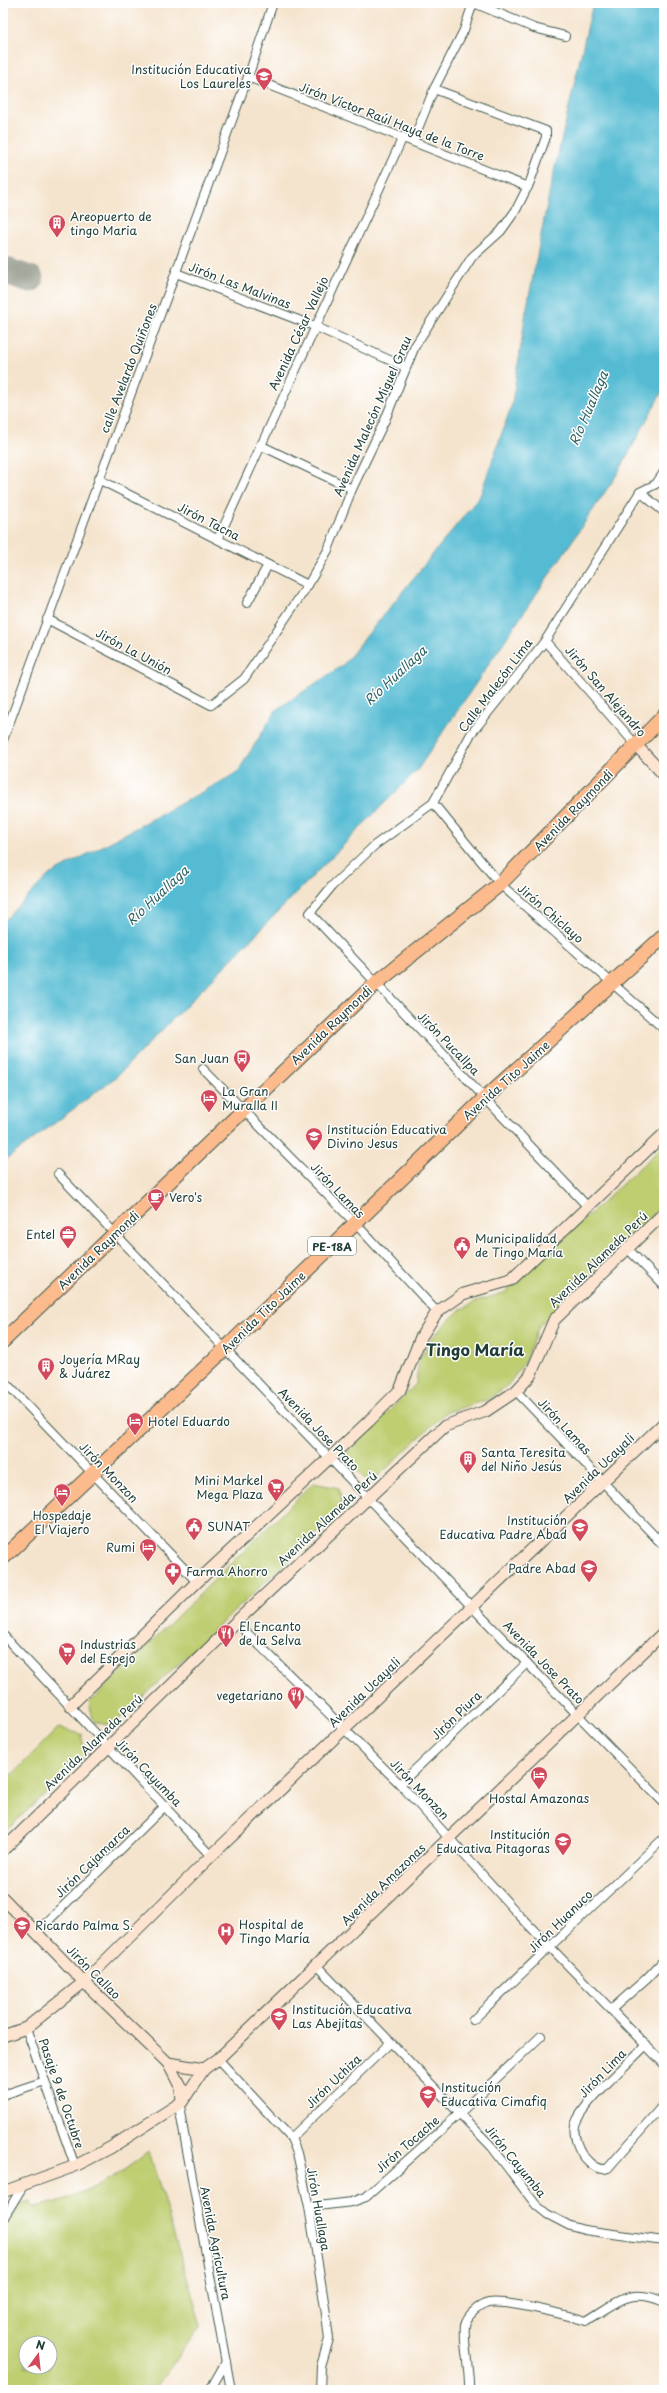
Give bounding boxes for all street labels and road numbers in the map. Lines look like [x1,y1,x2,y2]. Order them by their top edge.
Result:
street label: Jirón Víctor Raúl Haya de la Torre [297,77,487,165]
street label: Jirón Las Malvinas [186,257,294,313]
street label: Avenida César Vallejo [264,273,333,393]
street label: calle Avelardo Quiñones [95,300,161,435]
street label: Avenida Malecón Miguel Grau [328,333,416,499]
street label: Jirón Tacna [175,498,244,545]
street label: Jirón La Unión [93,623,175,679]
street label: Calle Malecón Lima [454,634,537,736]
street label: Jirón San Alejandro [561,642,651,741]
street label: Avenida Raymondi [529,765,617,855]
street label: Jirón Chiclayo [514,879,588,947]
street label: Avenida Raymondi [286,981,376,1069]
street label: Jirón Pucallpa [414,1007,485,1080]
street label: Avenida Tito Jaime [458,1036,554,1124]
street label: Jirón Lamas [307,1158,370,1222]
street label: Avenida Raymondi [53,1206,143,1294]
street label: Avenida Alameda Perú [545,1207,651,1311]
road number: PE-18A [308,1237,356,1255]
street label: Avenida Tito Jaime [217,1267,309,1357]
street label: Avenida Jose Prato [274,1383,364,1475]
street label: Jirón Lamas [534,1394,596,1459]
street label: Avenida Ucayali [558,1429,638,1507]
street label: Jirón Monzon [75,1438,143,1506]
street label: Avenida Alameda Perú [273,1467,381,1569]
street label: Avenida Jose Prato [499,1616,589,1708]
street label: Avenida Ucayali [324,1653,404,1731]
street label: Jirón Piura [427,1686,486,1744]
street label: Avenida Alameda Perú [40,1690,146,1794]
street label: Jirón Cayumba [112,1734,187,1810]
street label: Jirón Monzon [386,1755,454,1823]
street label: Jirón Cajamarca [51,1820,134,1901]
street label: Avenida Amazonas [337,1839,430,1929]
street label: Jirón Huanuco [524,1885,597,1957]
street label: Jirón Callao [63,1941,125,2003]
street label: Pasaje 9 de Octubre [35,2036,89,2150]
street label: Jirón Lima [574,2044,630,2101]
street label: Jirón Uchiza [301,2050,365,2112]
street label: Jirón Tocache [371,2111,443,2177]
street label: Jirón Cayumba [481,2121,551,2201]
street label: Jirón Huallaga [303,2166,335,2253]
street label: Avenida Agricultura [196,2184,236,2302]

